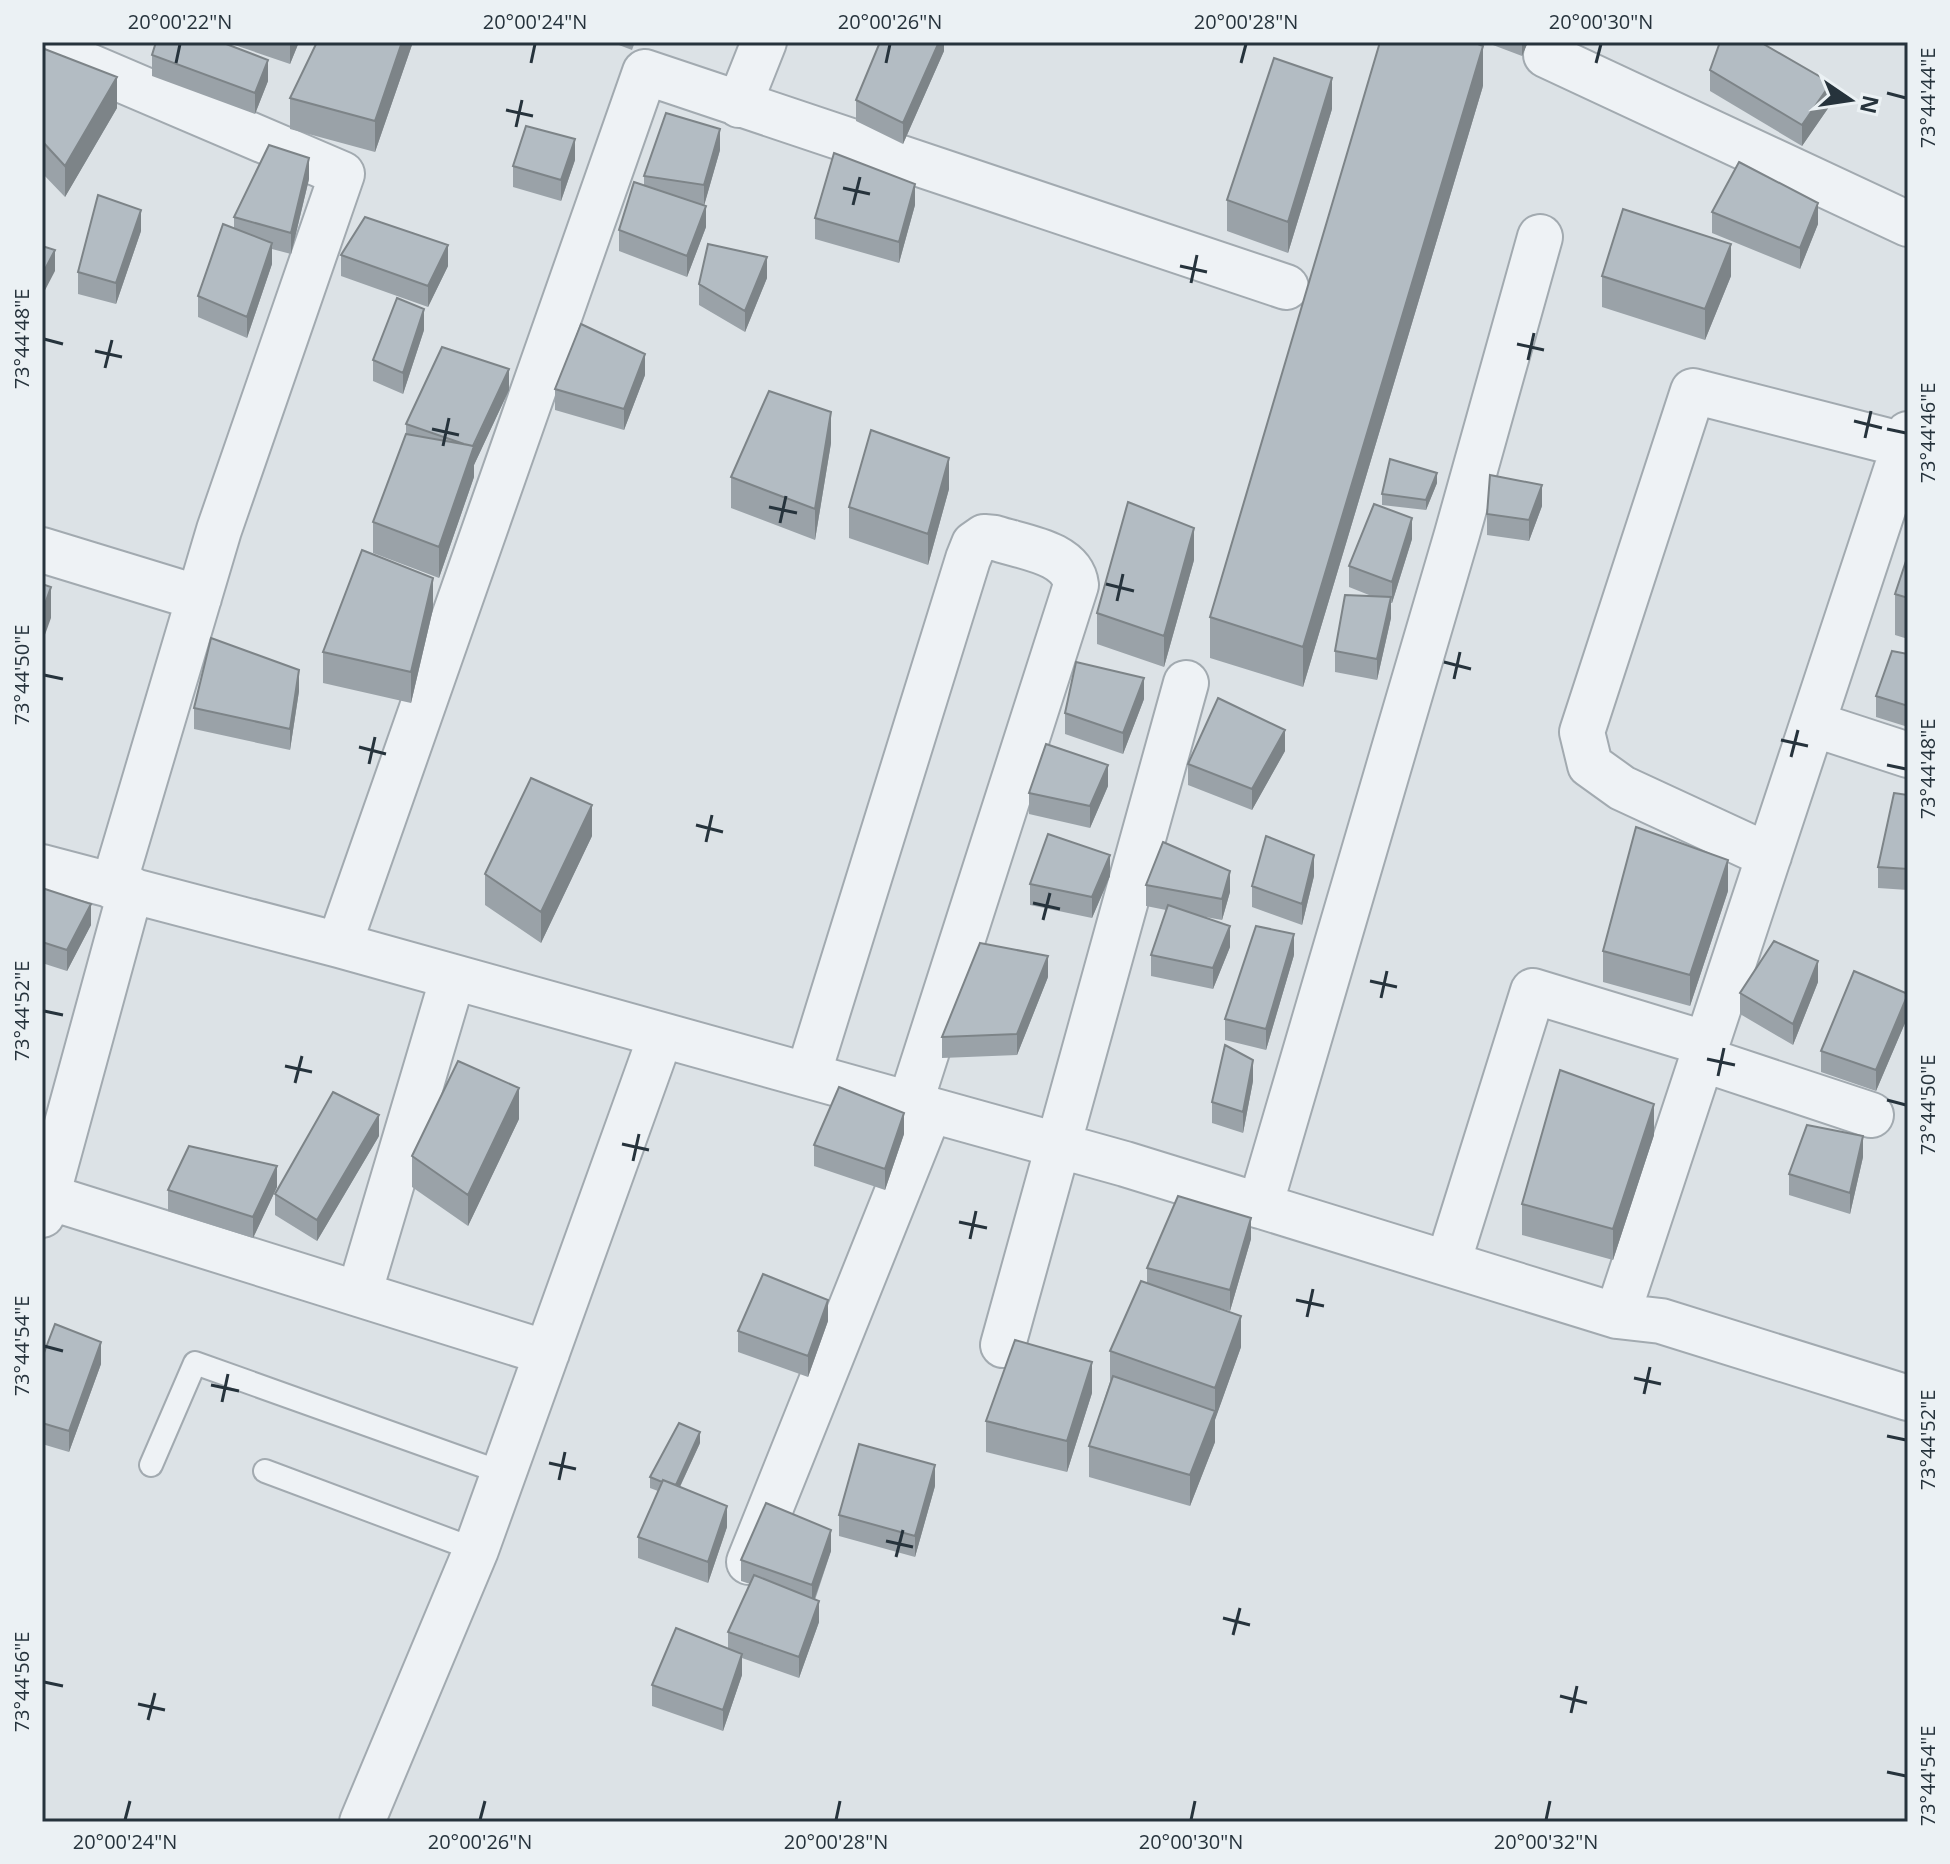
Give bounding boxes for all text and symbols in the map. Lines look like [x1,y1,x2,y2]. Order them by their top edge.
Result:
text: 20°00'22"N [128,8,232,35]
text: 20°00'24"N [483,8,587,35]
text: 20°00'26"N [838,8,942,35]
text: 20°00'28"N [1194,8,1298,35]
text: 20°00'30"N [1549,8,1653,35]
text: 73°44'44"E [1914,48,1941,148]
north arrow [1810,60,1890,140]
text: N [1854,93,1887,117]
text: 73°44'48"E [8,289,35,389]
text: 73°44'46"E [1914,383,1941,483]
text: 73°44'50"E [8,625,35,725]
text: 73°44'48"E [1914,719,1941,819]
text: 73°44'52"E [8,961,35,1061]
text: 73°44'50"E [1914,1055,1941,1155]
text: 73°44'54"E [8,1296,35,1396]
text: 73°44'52"E [1914,1390,1941,1490]
text: 73°44'56"E [8,1632,35,1732]
text: 73°44'54"E [1914,1726,1941,1826]
text: 20°00'24"N [73,1828,177,1855]
text: 20°00'26"N [428,1828,532,1855]
text: 20°00'28"N [784,1828,888,1855]
text: 20°00'30"N [1139,1828,1243,1855]
text: 20°00'32"N [1494,1828,1598,1855]

